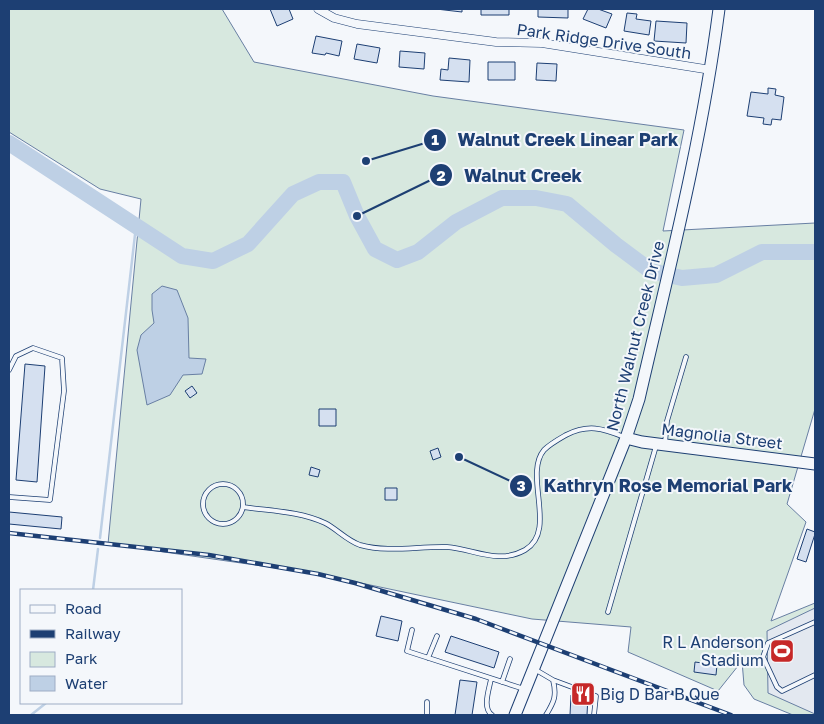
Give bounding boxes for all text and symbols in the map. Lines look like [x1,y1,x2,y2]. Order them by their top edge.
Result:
street label: Park Ridge Drive South [515,19,693,63]
callout: Walnut Creek Linear Park [422,124,688,157]
text: Walnut Creek Linear Park [458,128,679,150]
text: 1 [431,130,439,148]
callout: Walnut Creek [429,159,592,192]
text: Walnut Creek [464,164,583,186]
text: 2 [436,166,446,184]
street label: North Walnut Creek Drive [602,239,668,433]
street label: Magnolia Street [660,419,784,453]
callout: Kathryn Rose Memorial Park [509,470,803,503]
text: Kathryn Rose Memorial Park [543,474,793,496]
text: 3 [516,476,526,494]
legend [20,589,182,704]
text: Road [65,599,102,617]
text: Railway [65,624,121,642]
place label: R L Anderson Stadium [662,632,764,670]
sports icon: R L Anderson Stadium [769,638,795,664]
text: Park [65,649,98,667]
text: Water [65,674,108,692]
restaurant icon: Big D Bar B Que [570,681,596,707]
place label: Big D Bar B Que [600,684,720,704]

